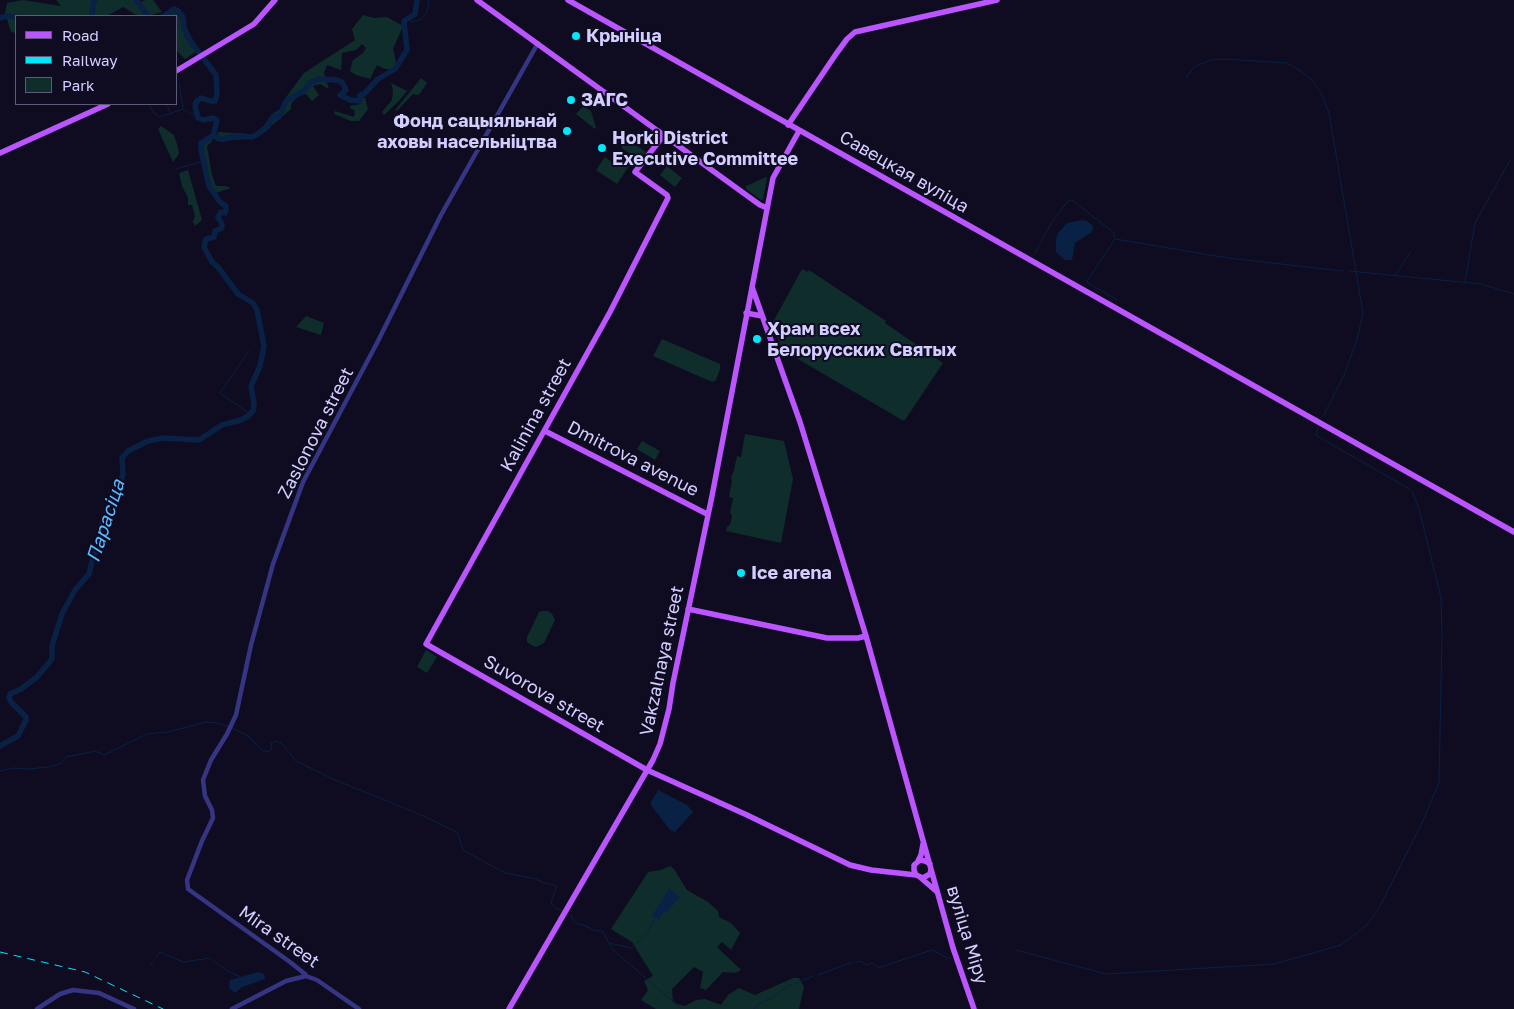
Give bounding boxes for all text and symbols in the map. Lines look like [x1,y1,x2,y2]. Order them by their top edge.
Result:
legend [15,15,178,105]
place label: Крыніца [586,25,662,47]
text: Road [62,26,99,44]
marker: Крыніца [570,30,582,42]
text: Railway [62,51,118,69]
text: Park [62,76,94,94]
place label: ЗАГС [581,89,628,111]
marker: ЗАГС [565,94,577,106]
place label: Фонд сацыяльнай аховы насельніцтва [377,110,557,152]
marker: Фонд сацыяльнай аховы насельніцтва [561,125,573,137]
street label: Савецкая вуліца [836,126,972,218]
place label: Horki District Executive Committee [612,127,798,170]
marker: Horki District Executive Committee [596,142,608,154]
place label: Храм всех Белорусских Святых [767,318,957,360]
marker: Храм всех Белорусских Святых [751,333,763,345]
street label: Kalinina street [496,355,576,475]
street label: Zaslonova street [274,364,358,502]
street label: Dmitrova avenue [564,417,702,501]
water label: Парасіца [82,477,130,565]
place label: Ice arena [751,562,832,584]
marker: Ice arena [735,567,747,579]
street label: Vakzalnaya street [636,584,688,738]
street label: Suvorova street [480,651,608,737]
street label: вуліца Міру [942,883,992,987]
street label: Mira street [235,901,323,973]

